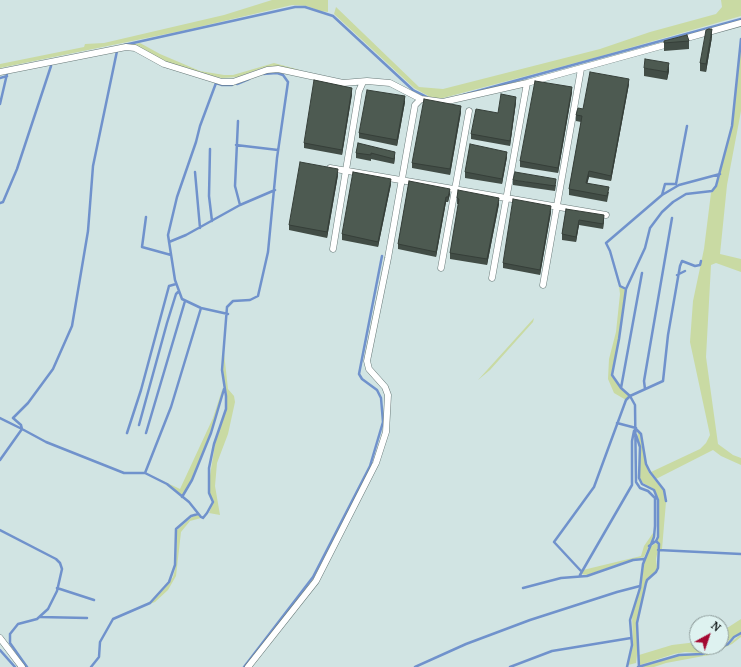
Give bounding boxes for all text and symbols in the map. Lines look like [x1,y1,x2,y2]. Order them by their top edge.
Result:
north arrow [689,615,729,655]
text: N [708,619,724,635]

